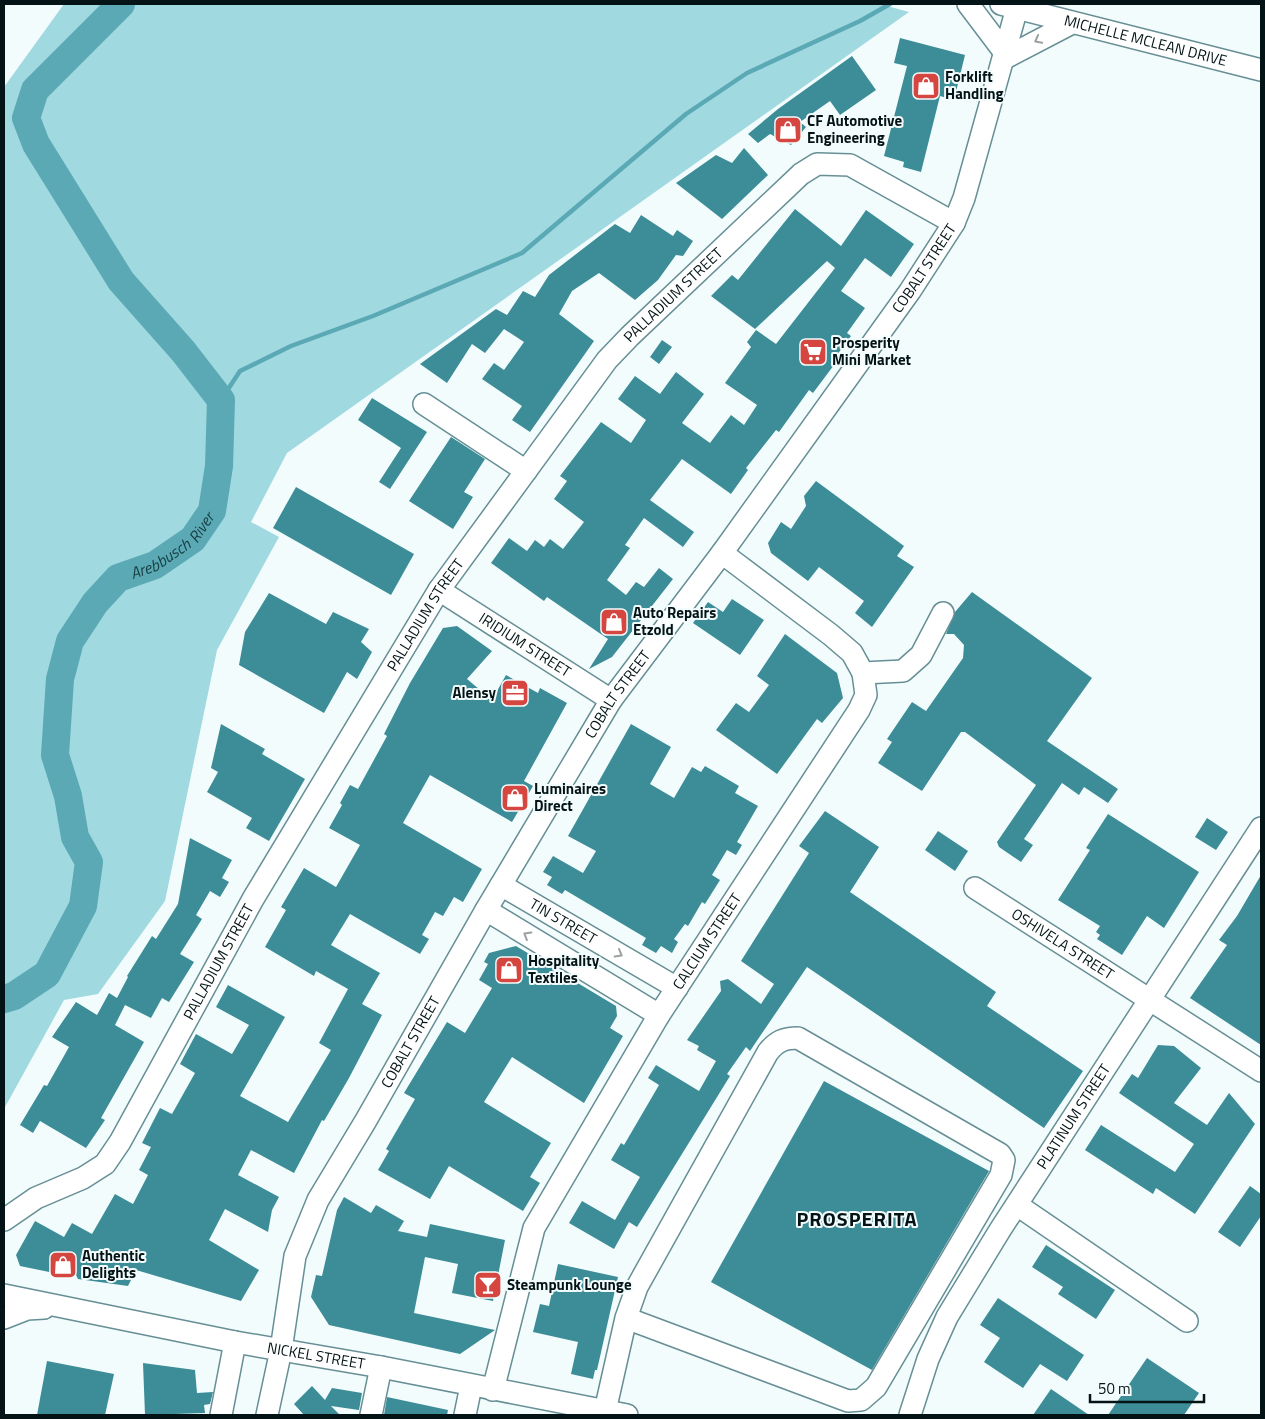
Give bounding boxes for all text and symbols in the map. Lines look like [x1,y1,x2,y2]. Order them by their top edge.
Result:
street label: MICHELLE MCLEAN DRIVE [1062,8,1229,72]
one-way arrow [1034,34,1043,44]
place label: Forklift Handling [945,65,1004,105]
shop icon: Forklift Handling [911,71,941,101]
place label: CF Automotive Engineering [807,109,902,149]
shop icon: CF Automotive Engineering [773,115,803,145]
street label: COBALT STREET [886,219,962,317]
street label: PALLADIUM STREET [618,242,728,347]
place label: Prosperity Mini Market [832,331,912,371]
supermarket icon: Prosperity Mini Market [798,337,828,367]
water label: Arebbusch River [127,506,221,585]
street label: PALLADIUM STREET [381,553,469,675]
place label: Auto Repairs Etzold [633,601,716,641]
street label: IRIDIUM STREET [475,606,576,683]
shop icon: Auto Repairs Etzold [599,607,629,637]
street label: COBALT STREET [579,645,656,743]
office icon: Alensy [500,678,530,708]
place label: Alensy [452,681,496,704]
place label: Luminaires Direct [534,777,606,817]
shop icon: Luminaires Direct [500,783,530,813]
street label: CALCIUM STREET [667,888,747,994]
street label: TIN STREET [525,892,602,950]
street label: PALLADIUM STREET [177,899,259,1024]
street label: OSHIVELA STREET [1007,902,1119,985]
one-way arrow [524,932,533,941]
one-way arrow [613,947,622,957]
place label: Hospitality Textiles [528,949,600,989]
shop icon: Hospitality Textiles [494,955,524,985]
street label: COBALT STREET [375,992,446,1092]
street label: PLATINUM STREET [1030,1059,1116,1174]
district label: PROSPERITA [797,1203,917,1234]
place label: Authentic Delights [82,1244,145,1284]
shop icon: Authentic Delights [48,1250,78,1280]
bar icon: Steampunk Lounge [473,1270,503,1300]
place label: Steampunk Lounge [507,1273,632,1296]
street label: NICKEL STREET [265,1336,367,1375]
scale bar [1090,1372,1204,1404]
text: 50 m [1098,1377,1131,1400]

